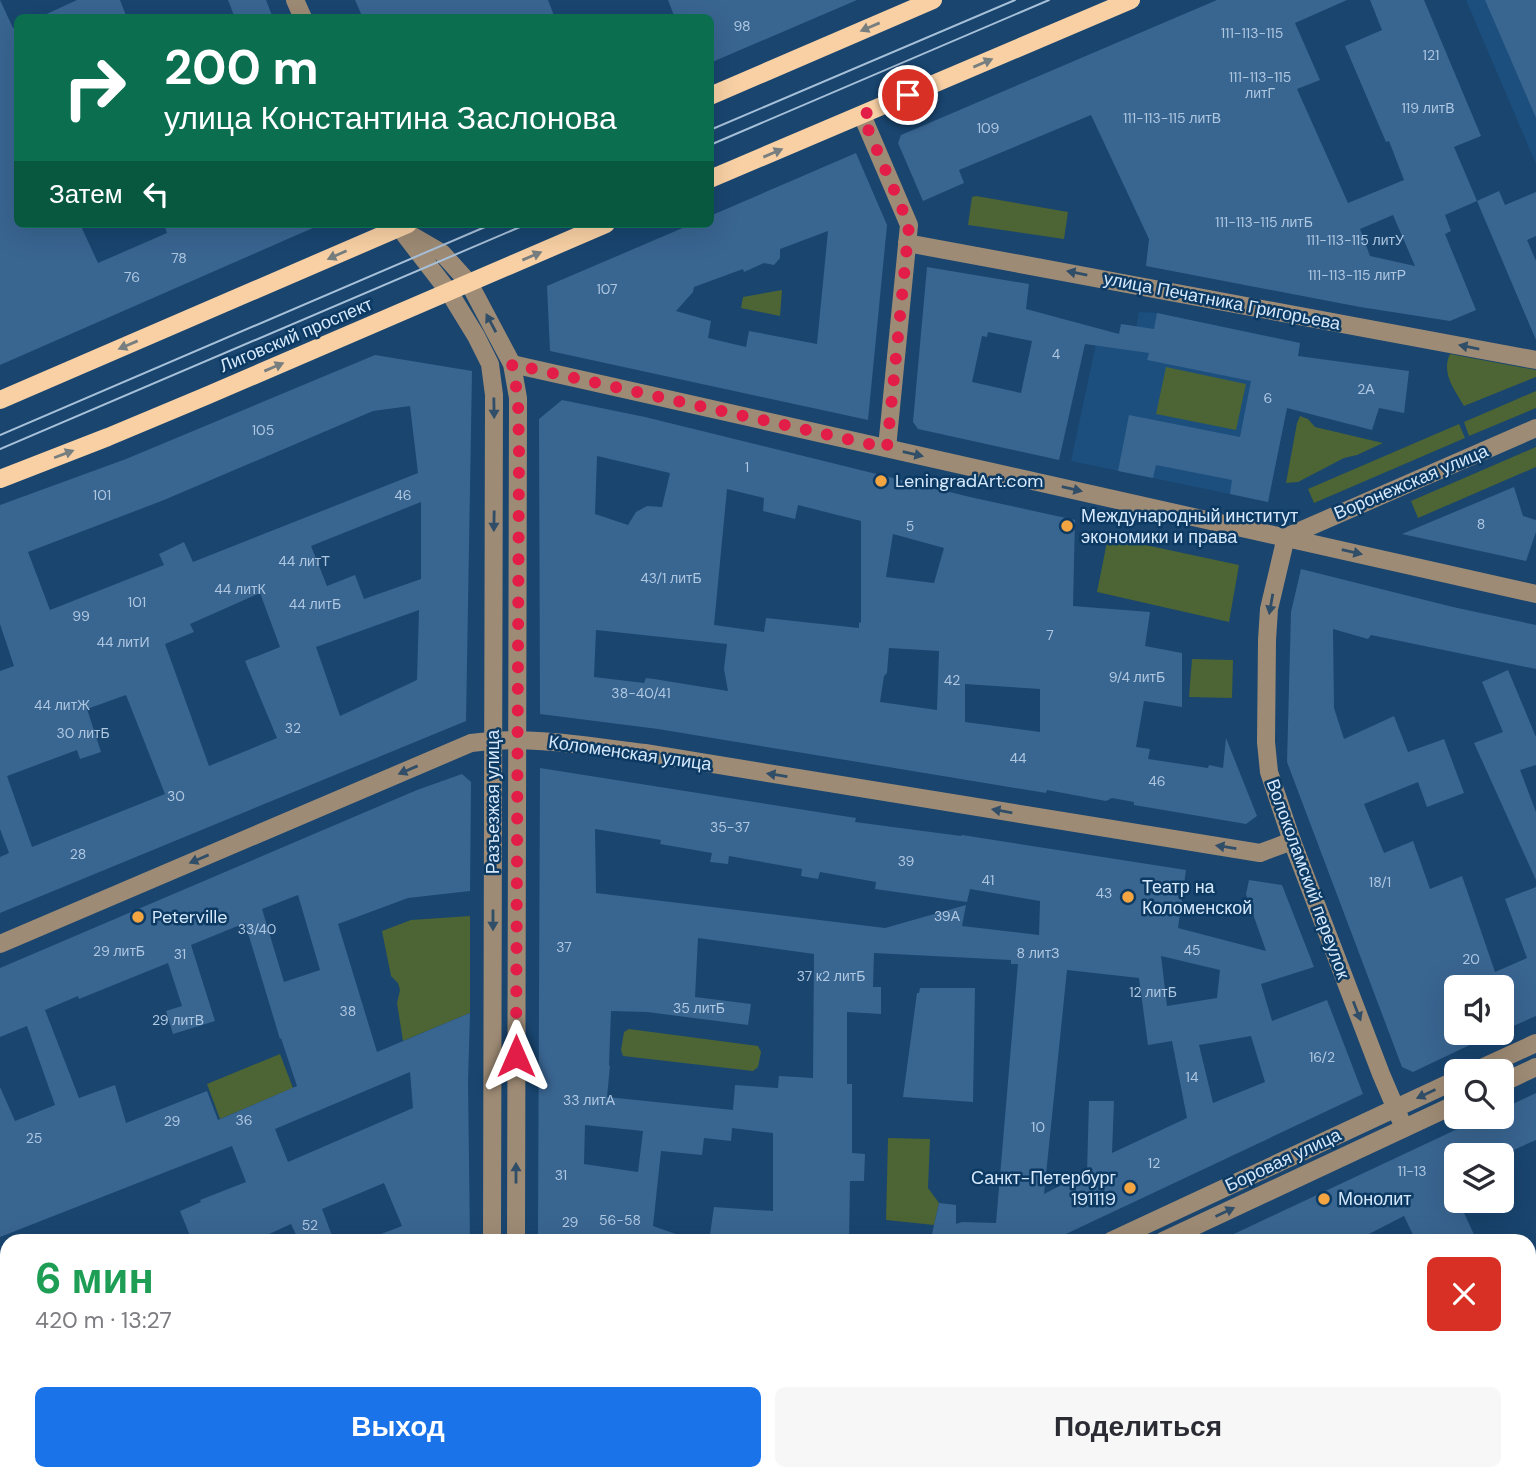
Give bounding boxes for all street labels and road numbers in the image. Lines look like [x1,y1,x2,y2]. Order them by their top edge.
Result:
street label: улица Печатника Григорьева [1102,266,1343,336]
street label: Лиговский проспект [216,292,376,378]
street label: Воронежская улица [1330,438,1493,525]
street label: Разъезжая улица [481,729,505,874]
street label: Коломенская улица [547,730,714,776]
street label: Волоколамский переулок [1261,776,1355,983]
street label: Боровая улица [1221,1122,1346,1197]

